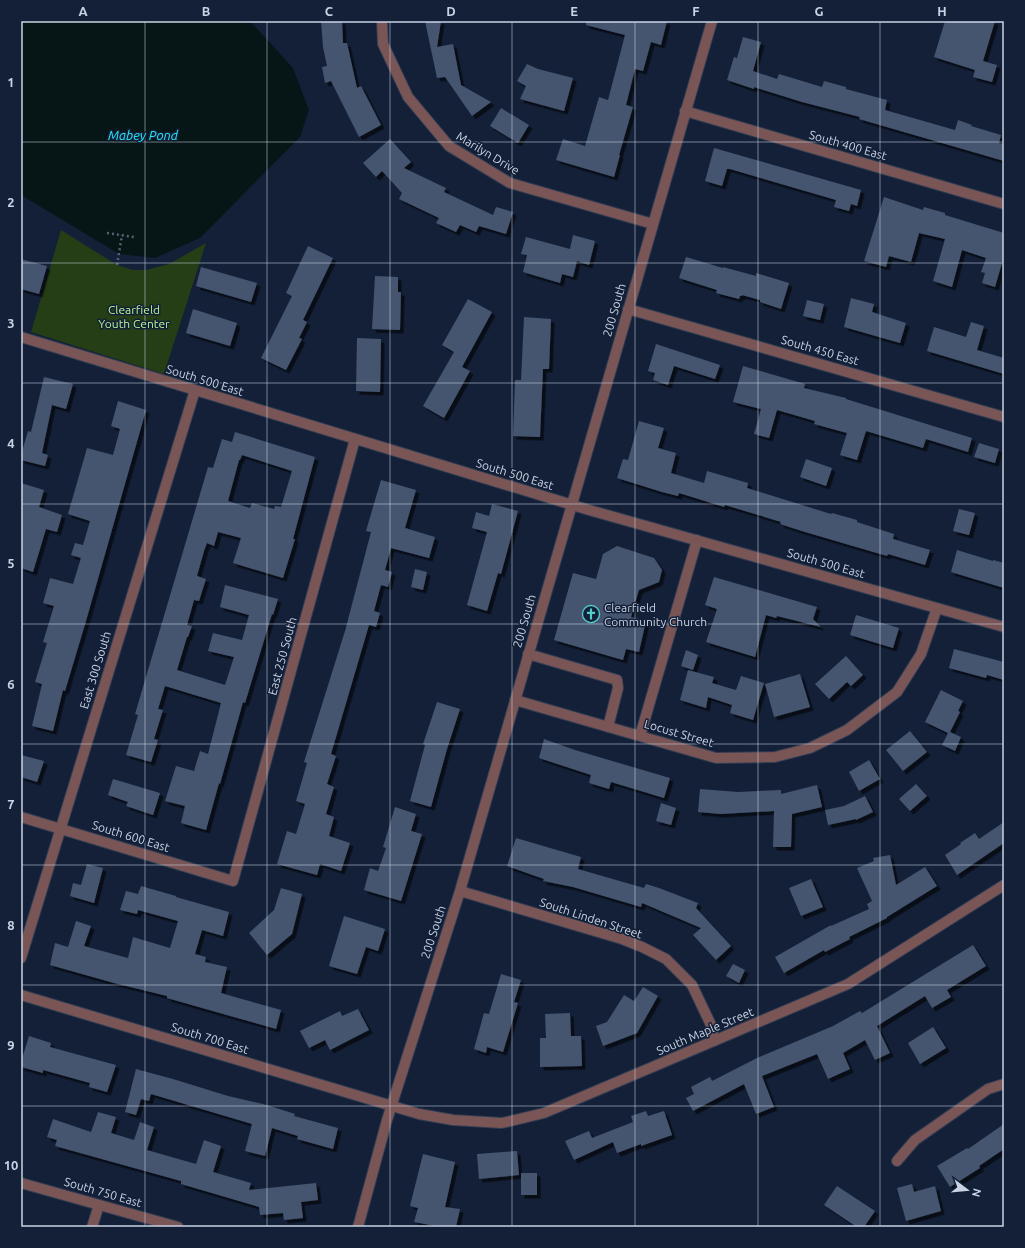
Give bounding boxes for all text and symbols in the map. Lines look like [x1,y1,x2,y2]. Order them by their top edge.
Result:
text: A [78,4,88,18]
text: B [202,4,211,18]
text: C [325,4,334,18]
text: D [446,4,456,18]
text: E [570,4,578,18]
text: F [692,4,700,18]
text: G [815,4,824,18]
text: H [937,4,947,18]
text: 1 [7,75,15,89]
water label: Mabey Pond [108,128,179,142]
street label: South 400 East [808,128,889,162]
street label: Marilyn Drive [454,129,522,177]
text: 2 [7,195,15,209]
street label: 200 South [600,282,628,338]
park label: Clearfield Youth Center [98,303,170,330]
text: 3 [7,316,15,330]
street label: South 450 East [780,333,861,367]
street label: South 500 East [165,362,246,398]
text: 4 [7,436,15,450]
street label: South 500 East [475,456,556,492]
street label: South 500 East [786,546,867,580]
text: 5 [7,556,15,570]
street label: 200 South [510,593,538,649]
place label: Clearfield Community Church [604,601,707,628]
church icon: Clearfield Community Church [581,604,601,624]
street label: East 250 South [265,616,299,696]
street label: East 300 South [77,630,113,710]
text: 6 [7,677,15,691]
street label: Locust Street [643,717,716,749]
text: 7 [7,797,15,811]
street label: South 600 East [91,818,172,854]
street label: South Linden Street [538,895,644,941]
street label: 200 South [418,904,448,960]
text: 8 [7,918,15,932]
street label: South Maple Street [655,1005,756,1057]
street label: South 700 East [170,1020,251,1056]
text: 9 [7,1038,15,1052]
text: 10 [4,1158,18,1172]
north arrow [947,1170,987,1210]
street label: South 750 East [63,1175,144,1209]
text: N [970,1187,984,1198]

